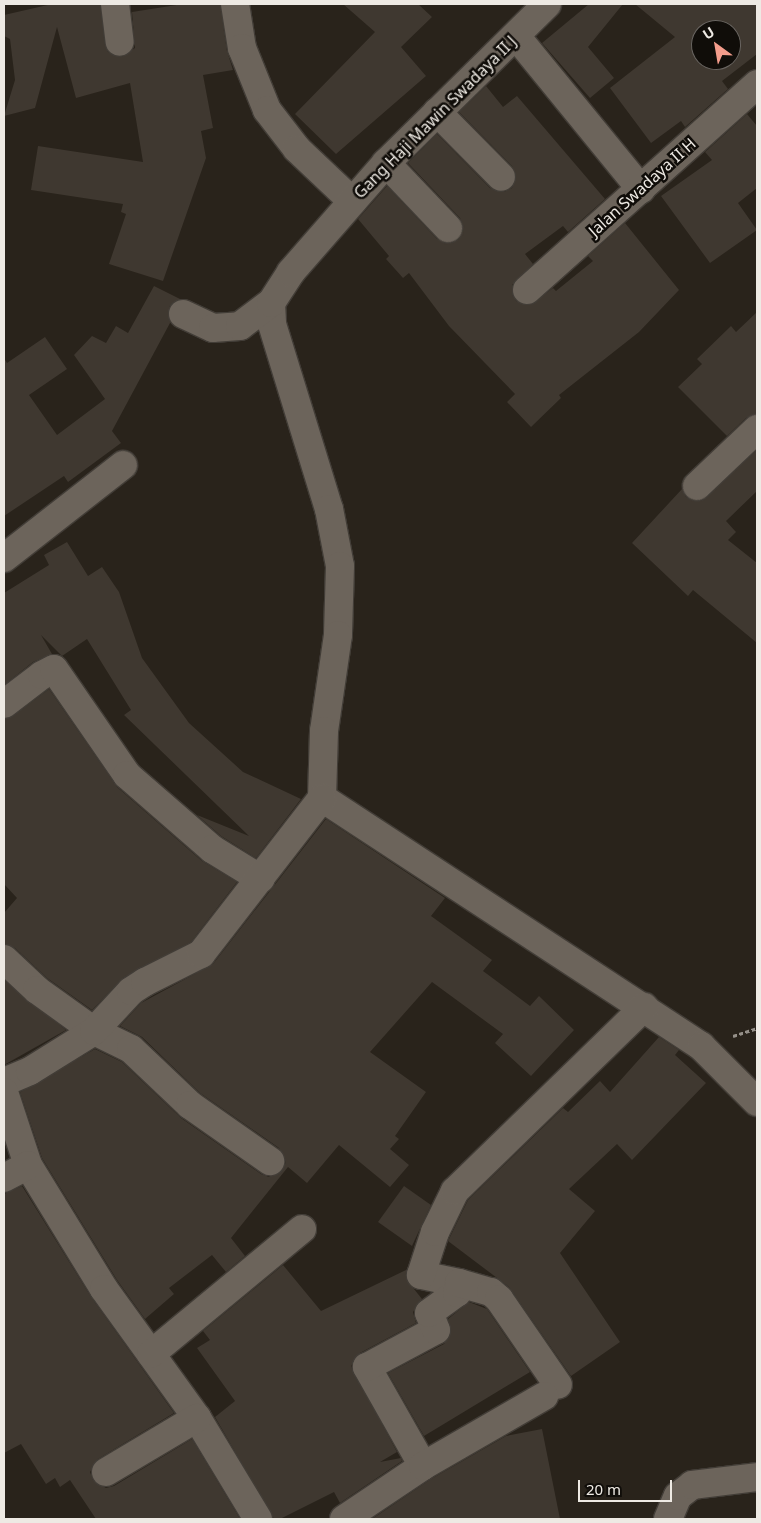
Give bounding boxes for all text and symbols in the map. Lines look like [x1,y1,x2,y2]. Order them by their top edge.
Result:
north arrow [691,20,741,70]
text: U [699,22,718,44]
street label: Gang Haji Mawin Swadaya II J [350,32,520,202]
street label: Jalan Swadaya II H [584,134,700,240]
scale bar [581,1470,675,1502]
text: 20 m [586,1479,621,1499]

